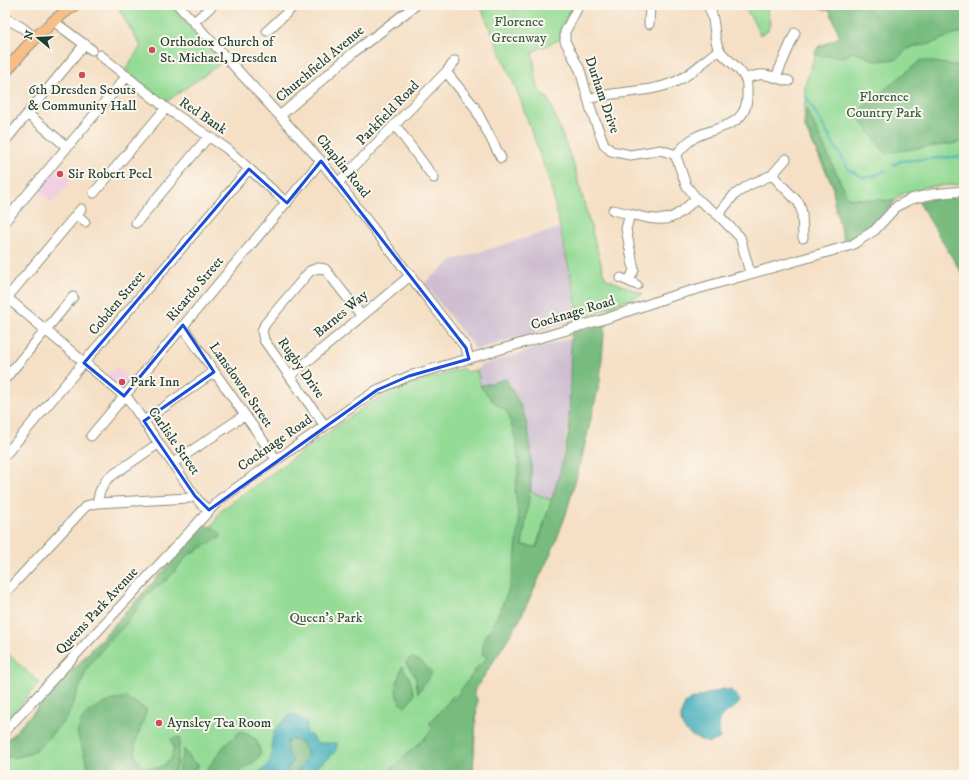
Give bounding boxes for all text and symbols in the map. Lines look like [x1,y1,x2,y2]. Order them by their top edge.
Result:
park label: Florence Greenway [491,13,547,47]
north arrow [18,18,58,58]
street label: Churchfield Avenue [272,22,368,106]
text: N [21,29,37,42]
place label: Orthodox Church of St. Michael, Dresden [160,33,278,67]
marker: Orthodox Church of St. Michael, Dresden [147,45,157,55]
street label: Durham Drive [580,54,624,136]
marker: 6th Dresden Scouts & Community Hall [77,70,87,80]
street label: Parkfield Road [353,77,423,149]
place label: 6th Dresden Scouts & Community Hall [28,81,137,115]
park label: Florence Country Park [846,88,922,122]
street label: Red Bank [176,93,231,139]
street label: Chaplin Road [312,131,374,201]
place label: Sir Robert Peel [68,165,153,183]
marker: Sir Robert Peel [55,169,65,179]
street label: Ricardo Street [162,252,228,325]
street label: Cobden Street [85,267,150,339]
street label: Barnes Way [310,286,372,342]
street label: Cocknage Road [529,292,617,334]
street label: Rugby Drive [273,334,329,402]
street label: Lansdowne Street [205,339,277,432]
place label: Park Inn [130,373,180,391]
marker: Park Inn [117,377,127,387]
street label: Carlisle Street [144,404,204,479]
street label: Cocknage Road [234,411,316,475]
street label: Queens Park Avenue [52,563,142,659]
park label: Queen's Park [289,609,363,627]
place label: Aynsley Tea Room [167,714,272,732]
marker: Aynsley Tea Room [154,718,164,728]

